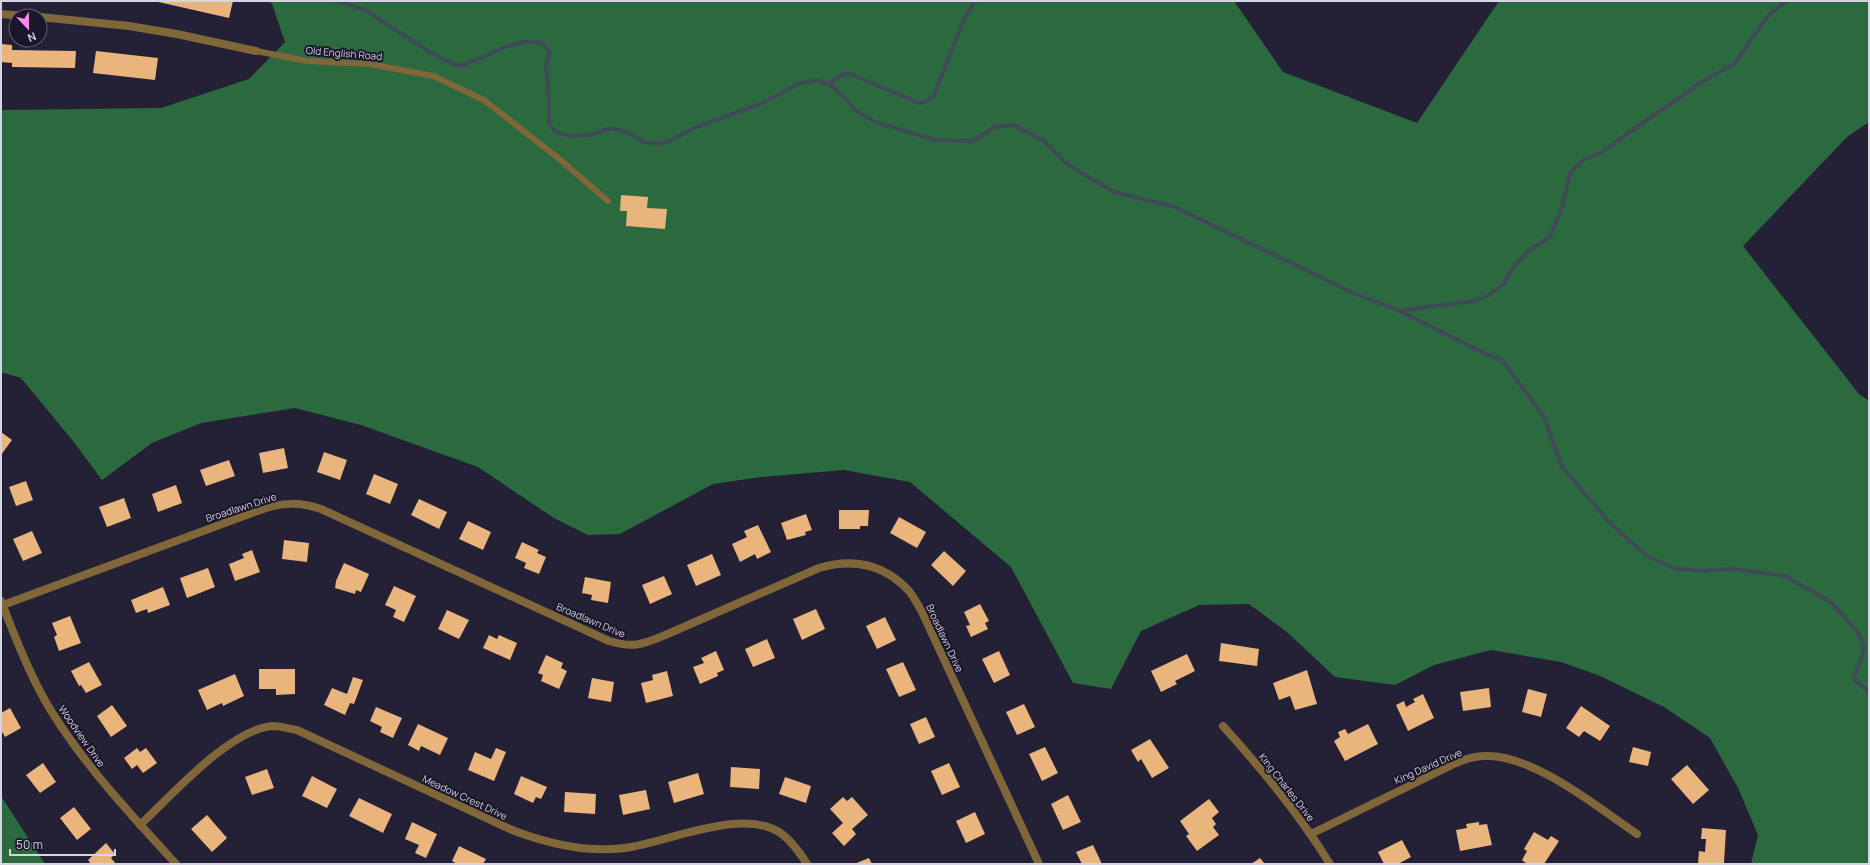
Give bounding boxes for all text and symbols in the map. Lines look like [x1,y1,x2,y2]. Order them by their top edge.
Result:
north arrow [8,8,48,48]
text: N [25,29,38,46]
street label: Old English Road [305,43,383,63]
street label: Broadlawn Drive [204,489,278,525]
street label: Broadlawn Drive [554,599,628,641]
street label: Broadlawn Drive [923,602,967,675]
street label: Woodview Drive [55,702,109,770]
street label: King David Drive [1392,745,1464,787]
street label: King Charles Drive [1256,750,1318,824]
street label: Meadow Crest Drive [420,771,510,823]
scale bar [10,831,115,857]
text: 50 m [16,836,43,853]

